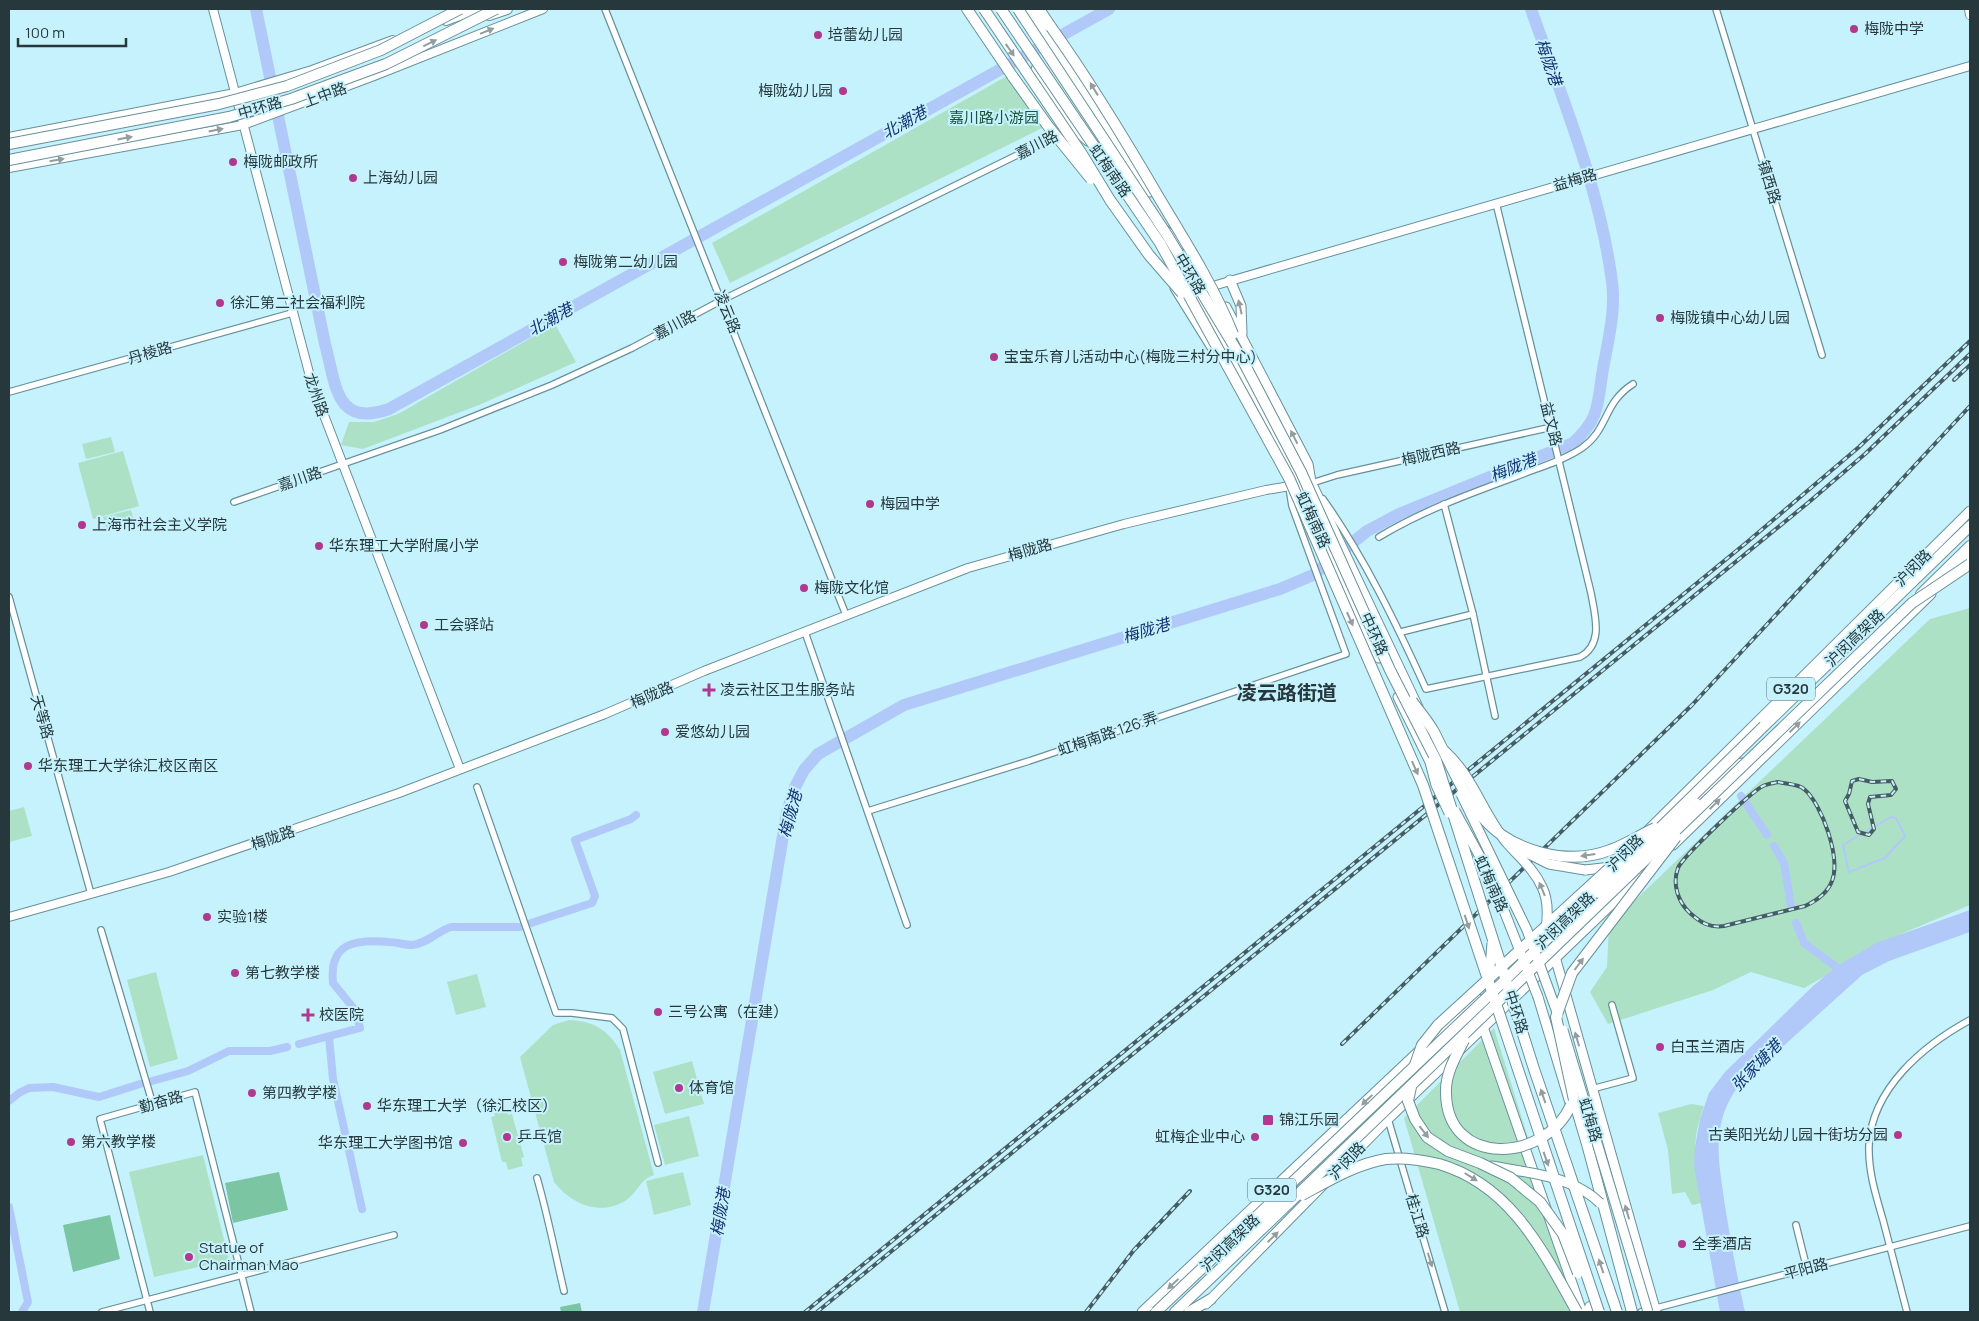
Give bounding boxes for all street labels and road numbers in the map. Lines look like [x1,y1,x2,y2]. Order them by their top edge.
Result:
street label: 上中路 [300,77,350,112]
street label: 中环路 [235,91,284,124]
street label: 嘉川路 [1012,125,1062,164]
street label: 虹梅南路 [1085,140,1136,201]
street label: 镇西路 [1753,157,1786,206]
street label: 益梅路 [1550,163,1599,196]
street label: 中环路 [1170,249,1211,298]
street label: 凌云路 [709,287,746,337]
street label: 嘉川路 [650,305,700,344]
street label: 丹棱路 [125,336,174,369]
street label: 龙州路 [299,370,334,420]
street label: 益文路 [1536,399,1567,448]
street label: 梅陇西路 [1399,437,1462,470]
street label: 嘉川路 [275,461,325,496]
street label: 虹梅南路 [1291,488,1336,551]
street label: 梅陇路 [1005,533,1054,566]
street label: 沪闵路 [1889,544,1936,591]
street label: 沪闵高架路 [1820,604,1889,671]
street label: 中环路 [1356,609,1393,659]
street label: 梅陇路 [627,676,677,713]
road number: G320 [1767,678,1815,701]
street label: 天等路 [26,692,59,741]
street label: 虹梅南路 126 弄 [1055,707,1161,761]
street label: 梅陇路 [248,820,298,855]
street label: 沪闵路 [1601,829,1648,876]
street label: 虹梅南路 [1470,852,1513,915]
street label: 沪闵高架路 [1530,887,1599,954]
street label: 中环路 [1500,987,1533,1036]
street label: 勤奋路 [136,1085,185,1118]
street label: 虹梅路 [1574,1095,1607,1144]
street label: 沪闵路 [1323,1137,1370,1184]
road number: G320 [1248,1178,1296,1202]
street label: 桂江路 [1401,1191,1434,1240]
street label: 沪闵高架路 [1195,1209,1264,1276]
street label: 平阳路 [1781,1253,1830,1284]

